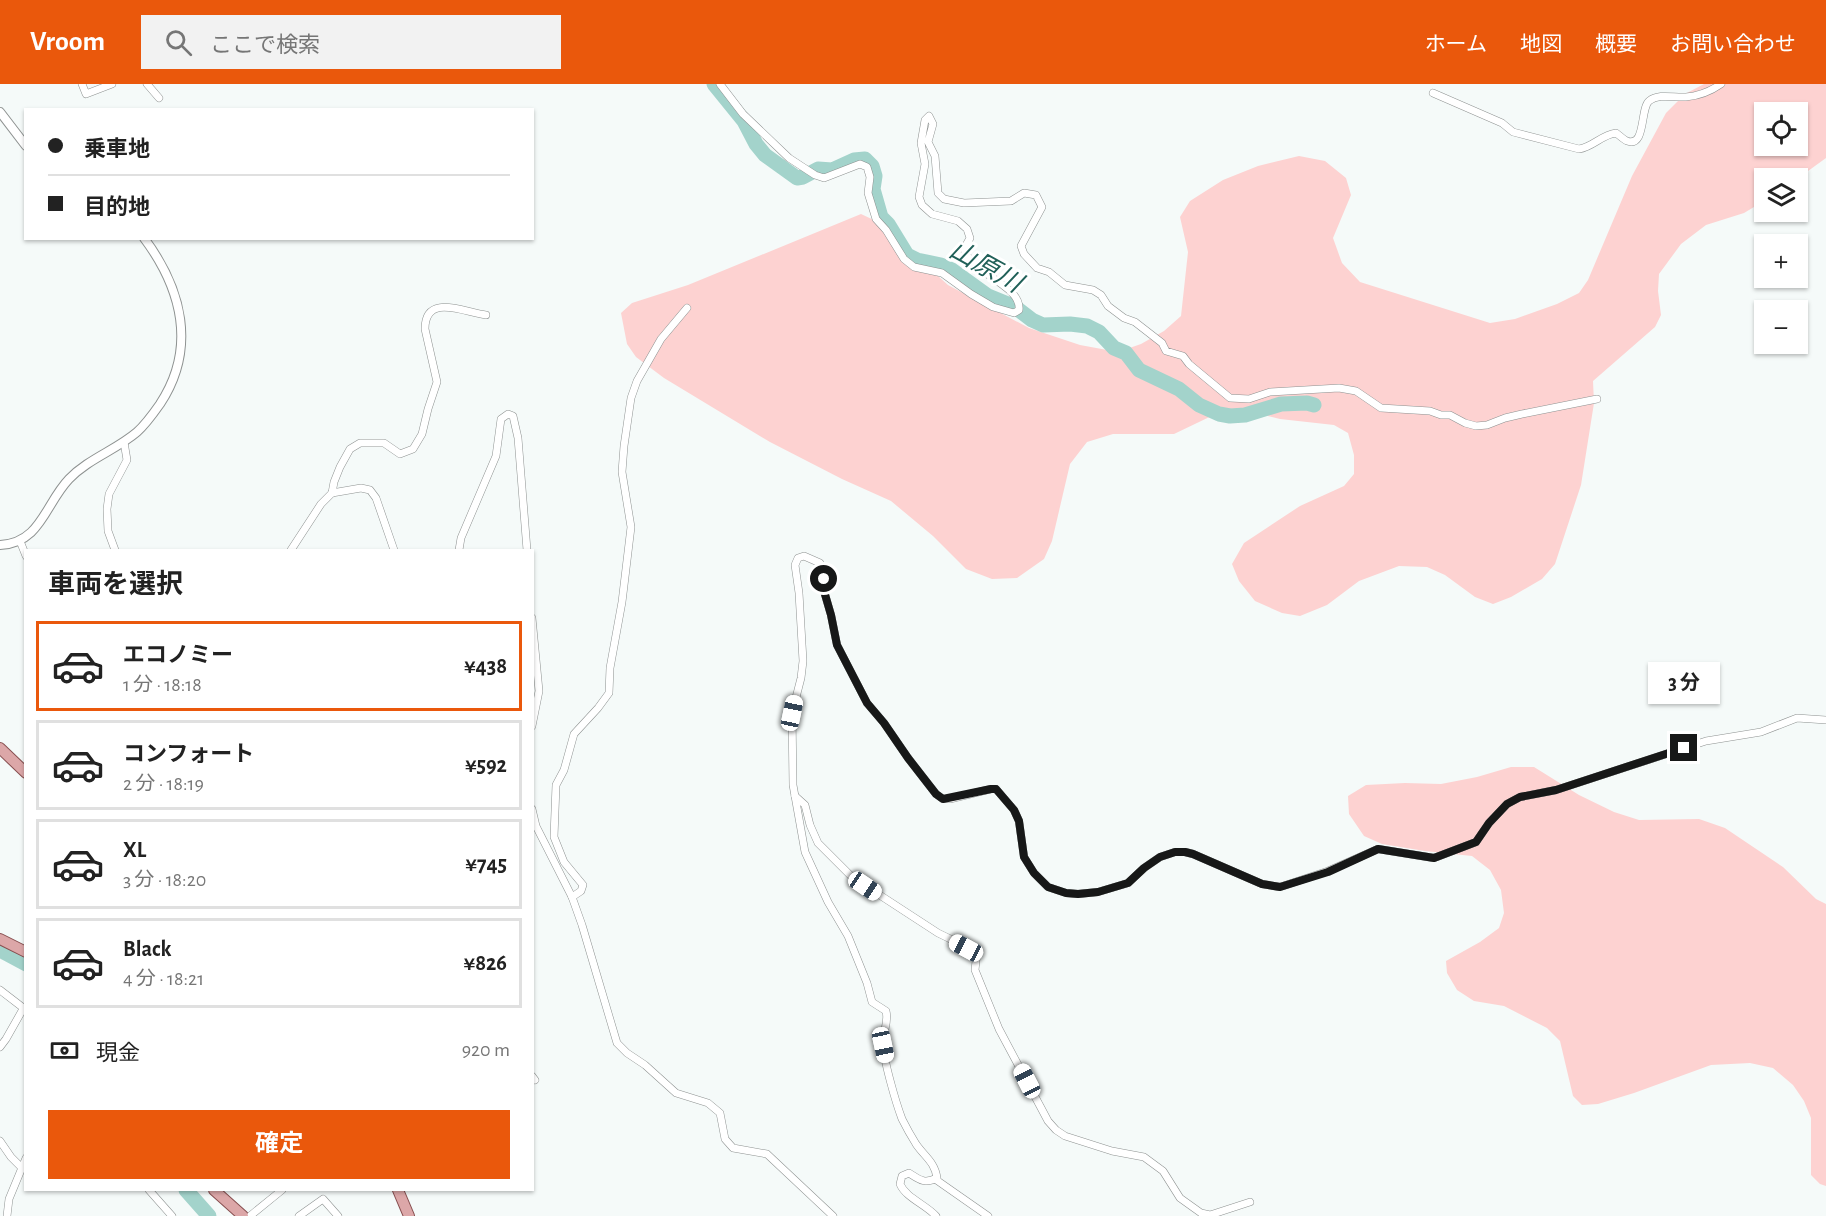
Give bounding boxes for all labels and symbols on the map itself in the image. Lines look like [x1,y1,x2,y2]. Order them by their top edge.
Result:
water label: 山原川 [945,236,1029,299]
route start [810,565,837,592]
callout: 3 分 [1648,661,1720,703]
car [779,694,805,732]
route end [1670,734,1697,761]
car [845,868,885,904]
car [946,932,986,964]
car [870,1026,896,1064]
car [1011,1061,1043,1101]

